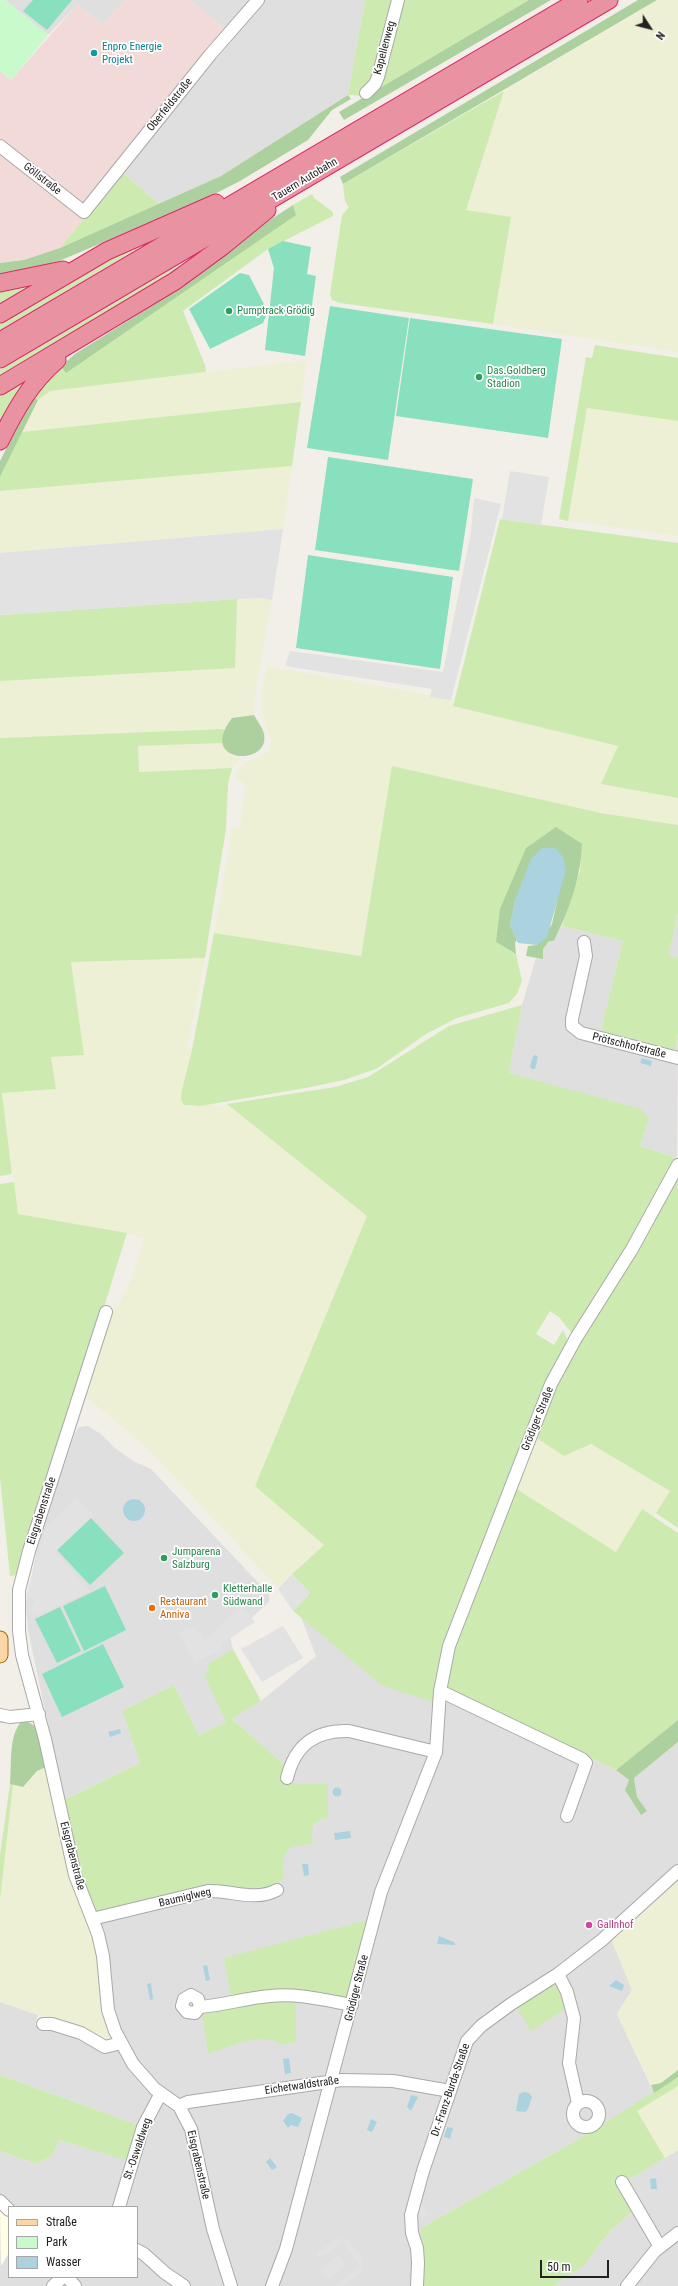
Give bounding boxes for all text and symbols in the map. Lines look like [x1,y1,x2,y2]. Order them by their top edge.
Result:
north arrow [630,8,670,48]
street label: Kapellenweg [371,20,399,76]
text: N [653,29,667,42]
place label: Enpro Energie Projekt [102,40,162,66]
marker: Enpro Energie Projekt [89,48,99,58]
street label: Oberfeldstraße [145,76,195,134]
street label: Tauern Autobahn [270,155,340,205]
street label: Göllstraße [20,160,64,198]
place label: Pumptrack Grödig [237,304,315,318]
marker: Pumptrack Grödig [224,306,234,316]
place label: Das.Goldberg Stadion [487,364,546,390]
marker: Das.Goldberg Stadion [474,372,484,382]
street label: Prötschhofstraße [591,1030,667,1062]
street label: Grödiger Straße [519,1385,557,1453]
street label: Eisgrabenstraße [25,1476,59,1546]
place label: Jumparena Salzburg [172,1545,221,1571]
marker: Jumparena Salzburg [159,1553,169,1563]
place label: Kletterhalle Südwand [223,1582,272,1608]
marker: Kletterhalle Südwand [210,1590,220,1600]
place label: Restaurant Anniva [160,1595,207,1621]
marker: Restaurant Anniva [147,1603,157,1613]
street label: Eisgrabenstraße [57,1820,87,1892]
street label: Baumiglweg [158,1886,212,1910]
place label: Gallnhof [597,1918,633,1932]
marker: Gallnhof [584,1920,594,1930]
street label: Grödiger Straße [342,1953,372,2023]
street label: Dr.-Franz-Burda-Straße [429,2042,473,2138]
street label: Eichetwaldstraße [264,2074,340,2098]
street label: St.-Oswaldweg [121,2116,155,2182]
street label: Eisgrabenstraße [184,2129,212,2201]
legend [8,2206,138,2278]
text: Straße [46,2215,77,2229]
text: Park [46,2235,67,2249]
scale bar [542,2252,611,2278]
text: Wasser [46,2255,81,2269]
text: 50 m [547,2260,571,2274]

